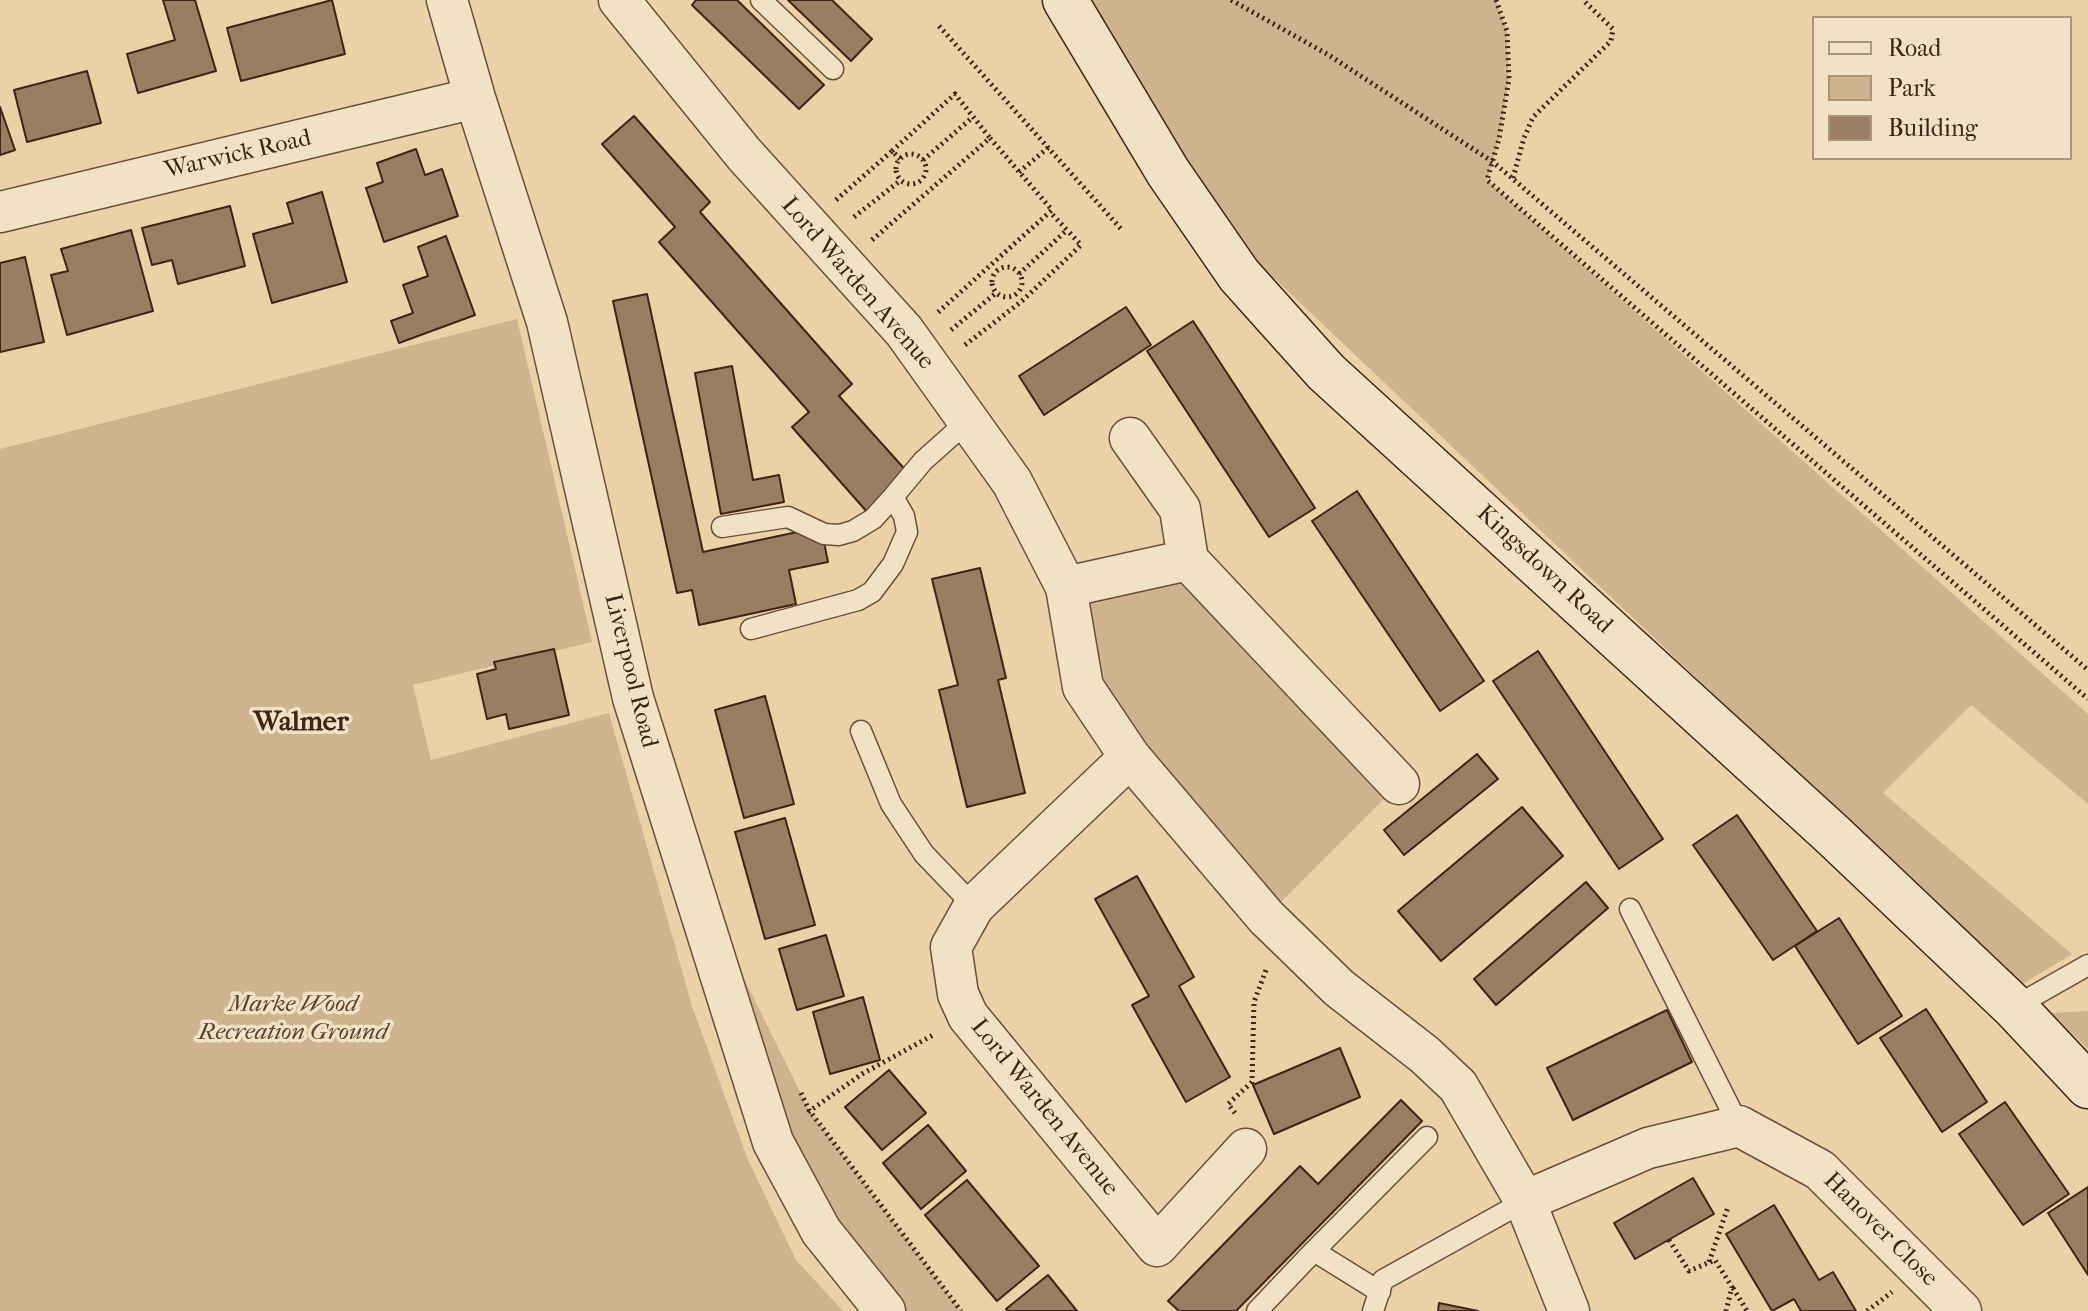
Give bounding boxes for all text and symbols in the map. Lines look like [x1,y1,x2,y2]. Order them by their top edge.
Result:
legend [1812,16,2072,160]
text: Road [1888,34,1941,62]
text: Park [1888,74,1936,102]
text: Building [1888,114,1978,142]
street label: Warwick Road [162,124,314,186]
street label: Lord Warden Avenue [774,192,940,376]
street label: Kingsdown Road [1470,500,1618,640]
street label: Liverpool Road [597,591,663,751]
district label: Walmer [253,706,349,740]
park label: Marke Wood Recreation Ground [198,991,388,1047]
street label: Lord Warden Avenue [964,1014,1124,1202]
street label: Hanover Close [1817,1167,1943,1293]

